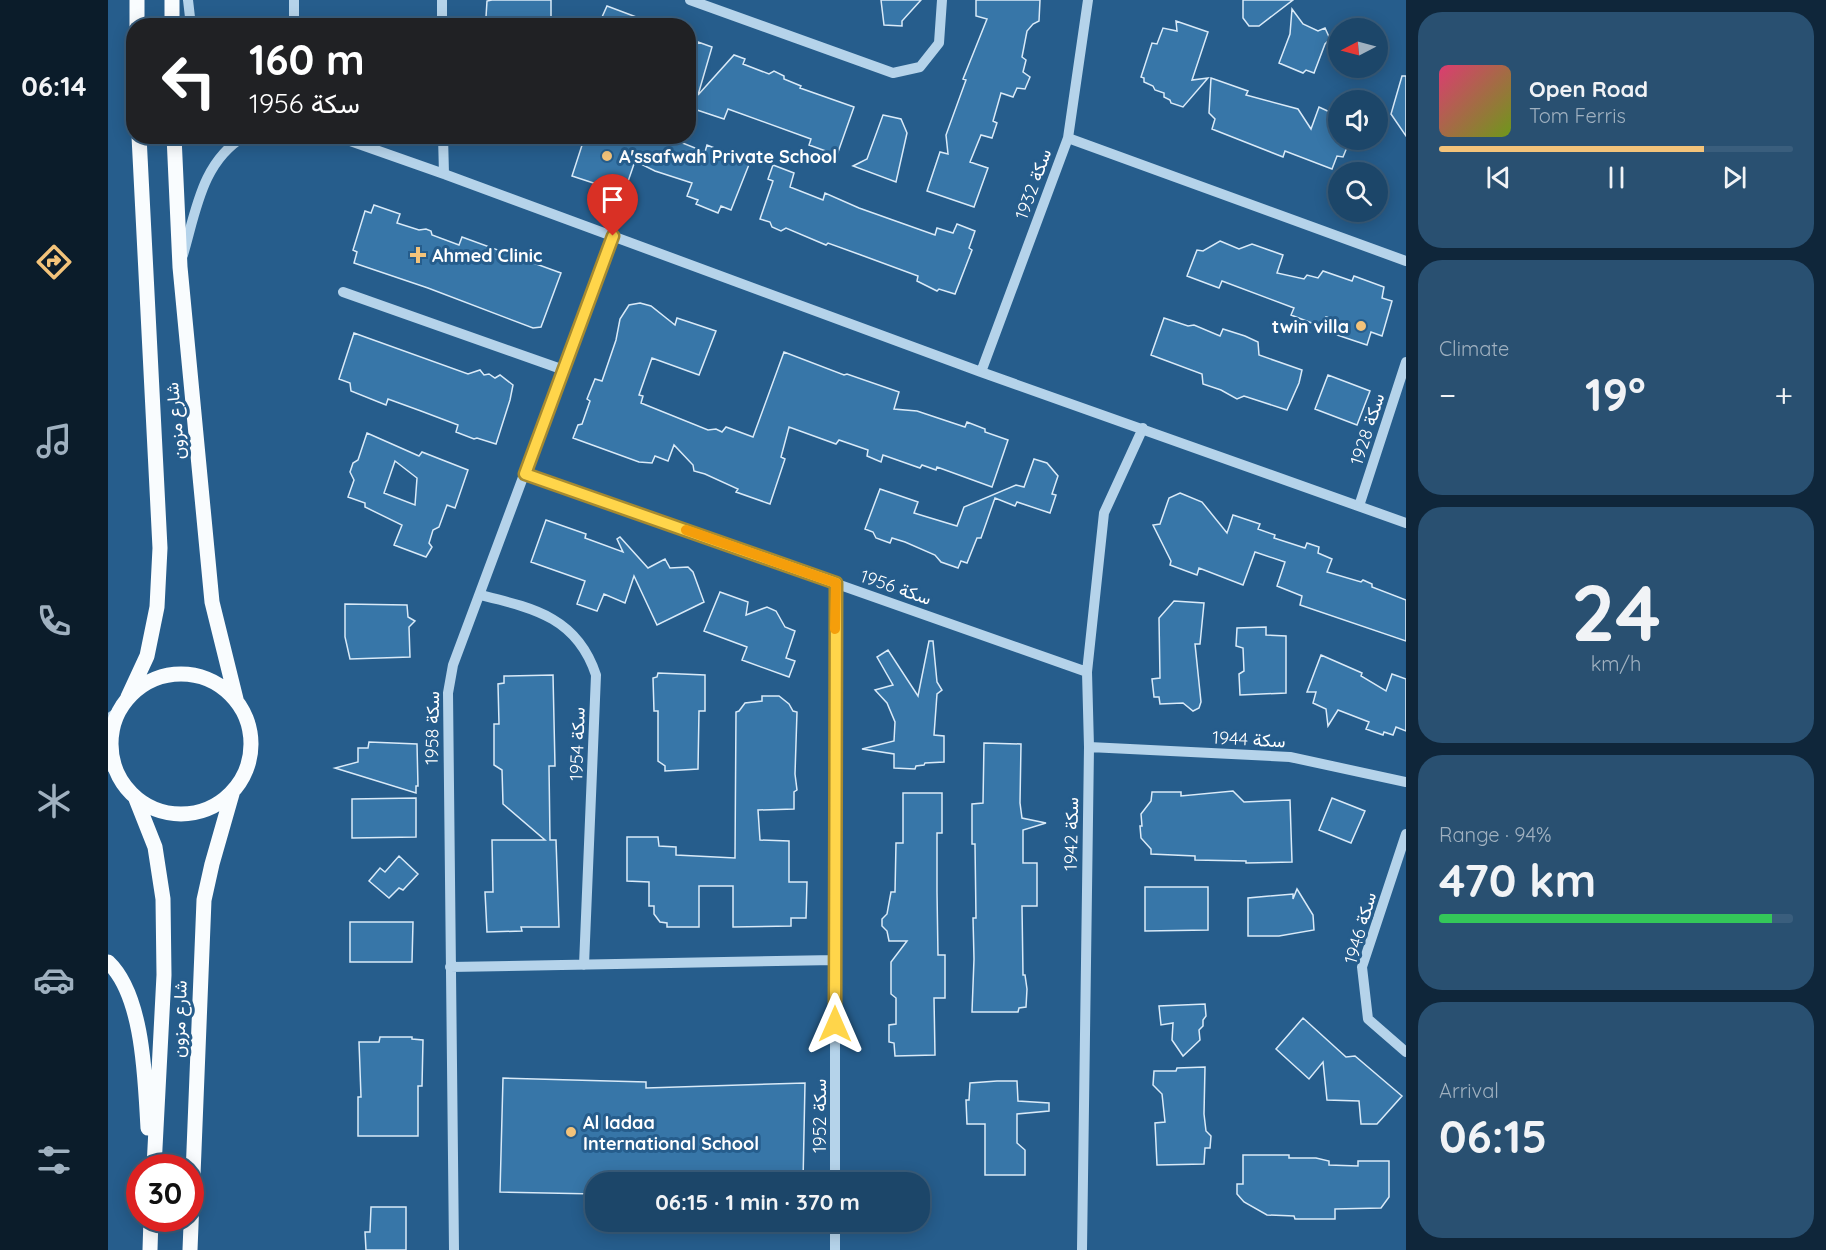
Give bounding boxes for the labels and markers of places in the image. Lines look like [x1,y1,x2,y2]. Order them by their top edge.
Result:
place label: A'ssafwah Private School [619,145,837,168]
marker: A'ssafwah Private School [600,149,614,163]
pin [587,174,638,236]
place label: Ahmed Clinic [432,244,542,267]
marker: Ahmed Clinic [409,246,427,264]
place label: twin villa [1272,315,1349,338]
marker: twin villa [1354,319,1368,333]
place label: Al Iadaa International School [583,1111,759,1155]
marker: Al Iadaa International School [564,1125,578,1139]

